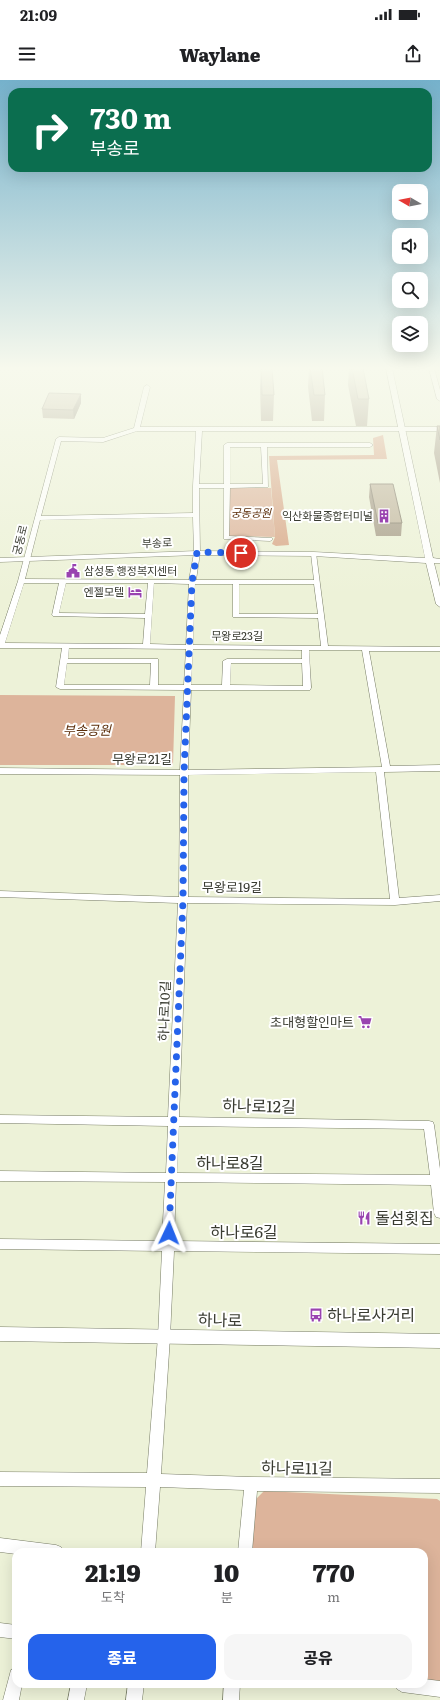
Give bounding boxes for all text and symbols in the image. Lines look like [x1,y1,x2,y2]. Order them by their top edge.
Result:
text: 21:09 [20,3,57,26]
text: Waylane [179,41,261,68]
icon: menu [16,43,38,65]
icon: share [402,43,424,65]
text: 730 m [90,96,171,138]
icon: right [24,104,76,156]
text: 부송로 [90,134,140,161]
north arrow [392,184,428,220]
map controls [392,184,428,352]
button: sound [392,228,428,264]
button: search [392,272,428,308]
button: layers [392,316,428,352]
park label: 궁동공원 [231,504,272,520]
place label: 익산화물종합터미널 [282,507,373,523]
building icon: 익산화물종합터미널 [376,508,392,524]
street label: 궁동로 [8,523,30,556]
street label: 부송로 [142,533,172,551]
pin [224,536,258,570]
icon: arrive [230,542,252,564]
place label: 삼성동 행정복지센터 [84,562,177,578]
public building icon: 삼성동 행정복지센터 [65,563,81,579]
place label: 엔젤모텔 [84,583,124,599]
hotel icon: 엔젤모텔 [127,584,143,600]
street label: 무왕로23길 [211,627,263,643]
park label: 부송공원 [63,720,112,739]
street label: 무왕로21길 [112,749,172,768]
street label: 무왕로19길 [202,877,262,896]
street label: 하나로10길 [153,980,174,1042]
place label: 초대형할인마트 [270,1012,354,1031]
supermarket icon: 초대형할인마트 [357,1014,373,1030]
street label: 하나로12길 [222,1092,296,1118]
street label: 하나로8길 [196,1150,264,1174]
place label: 돌섬횟집 [375,1205,434,1229]
restaurant icon: 돌섬횟집 [356,1210,372,1226]
position arrow [148,1212,190,1254]
street label: 하나로6길 [210,1219,278,1243]
place label: 하나로사거리 [327,1302,415,1326]
street label: 하나로 [198,1307,243,1331]
bus stop icon: 하나로사거리 [308,1307,324,1323]
street label: 하나로11길 [261,1454,333,1480]
text: 21:19 [85,1554,141,1589]
text: 10 [214,1554,239,1589]
text: 770 [312,1554,355,1589]
text: 도착 [101,1587,125,1606]
text: 분 [221,1587,233,1606]
text: m [327,1587,340,1606]
button: 종료 [28,1634,216,1680]
button: 공유 [224,1634,412,1680]

